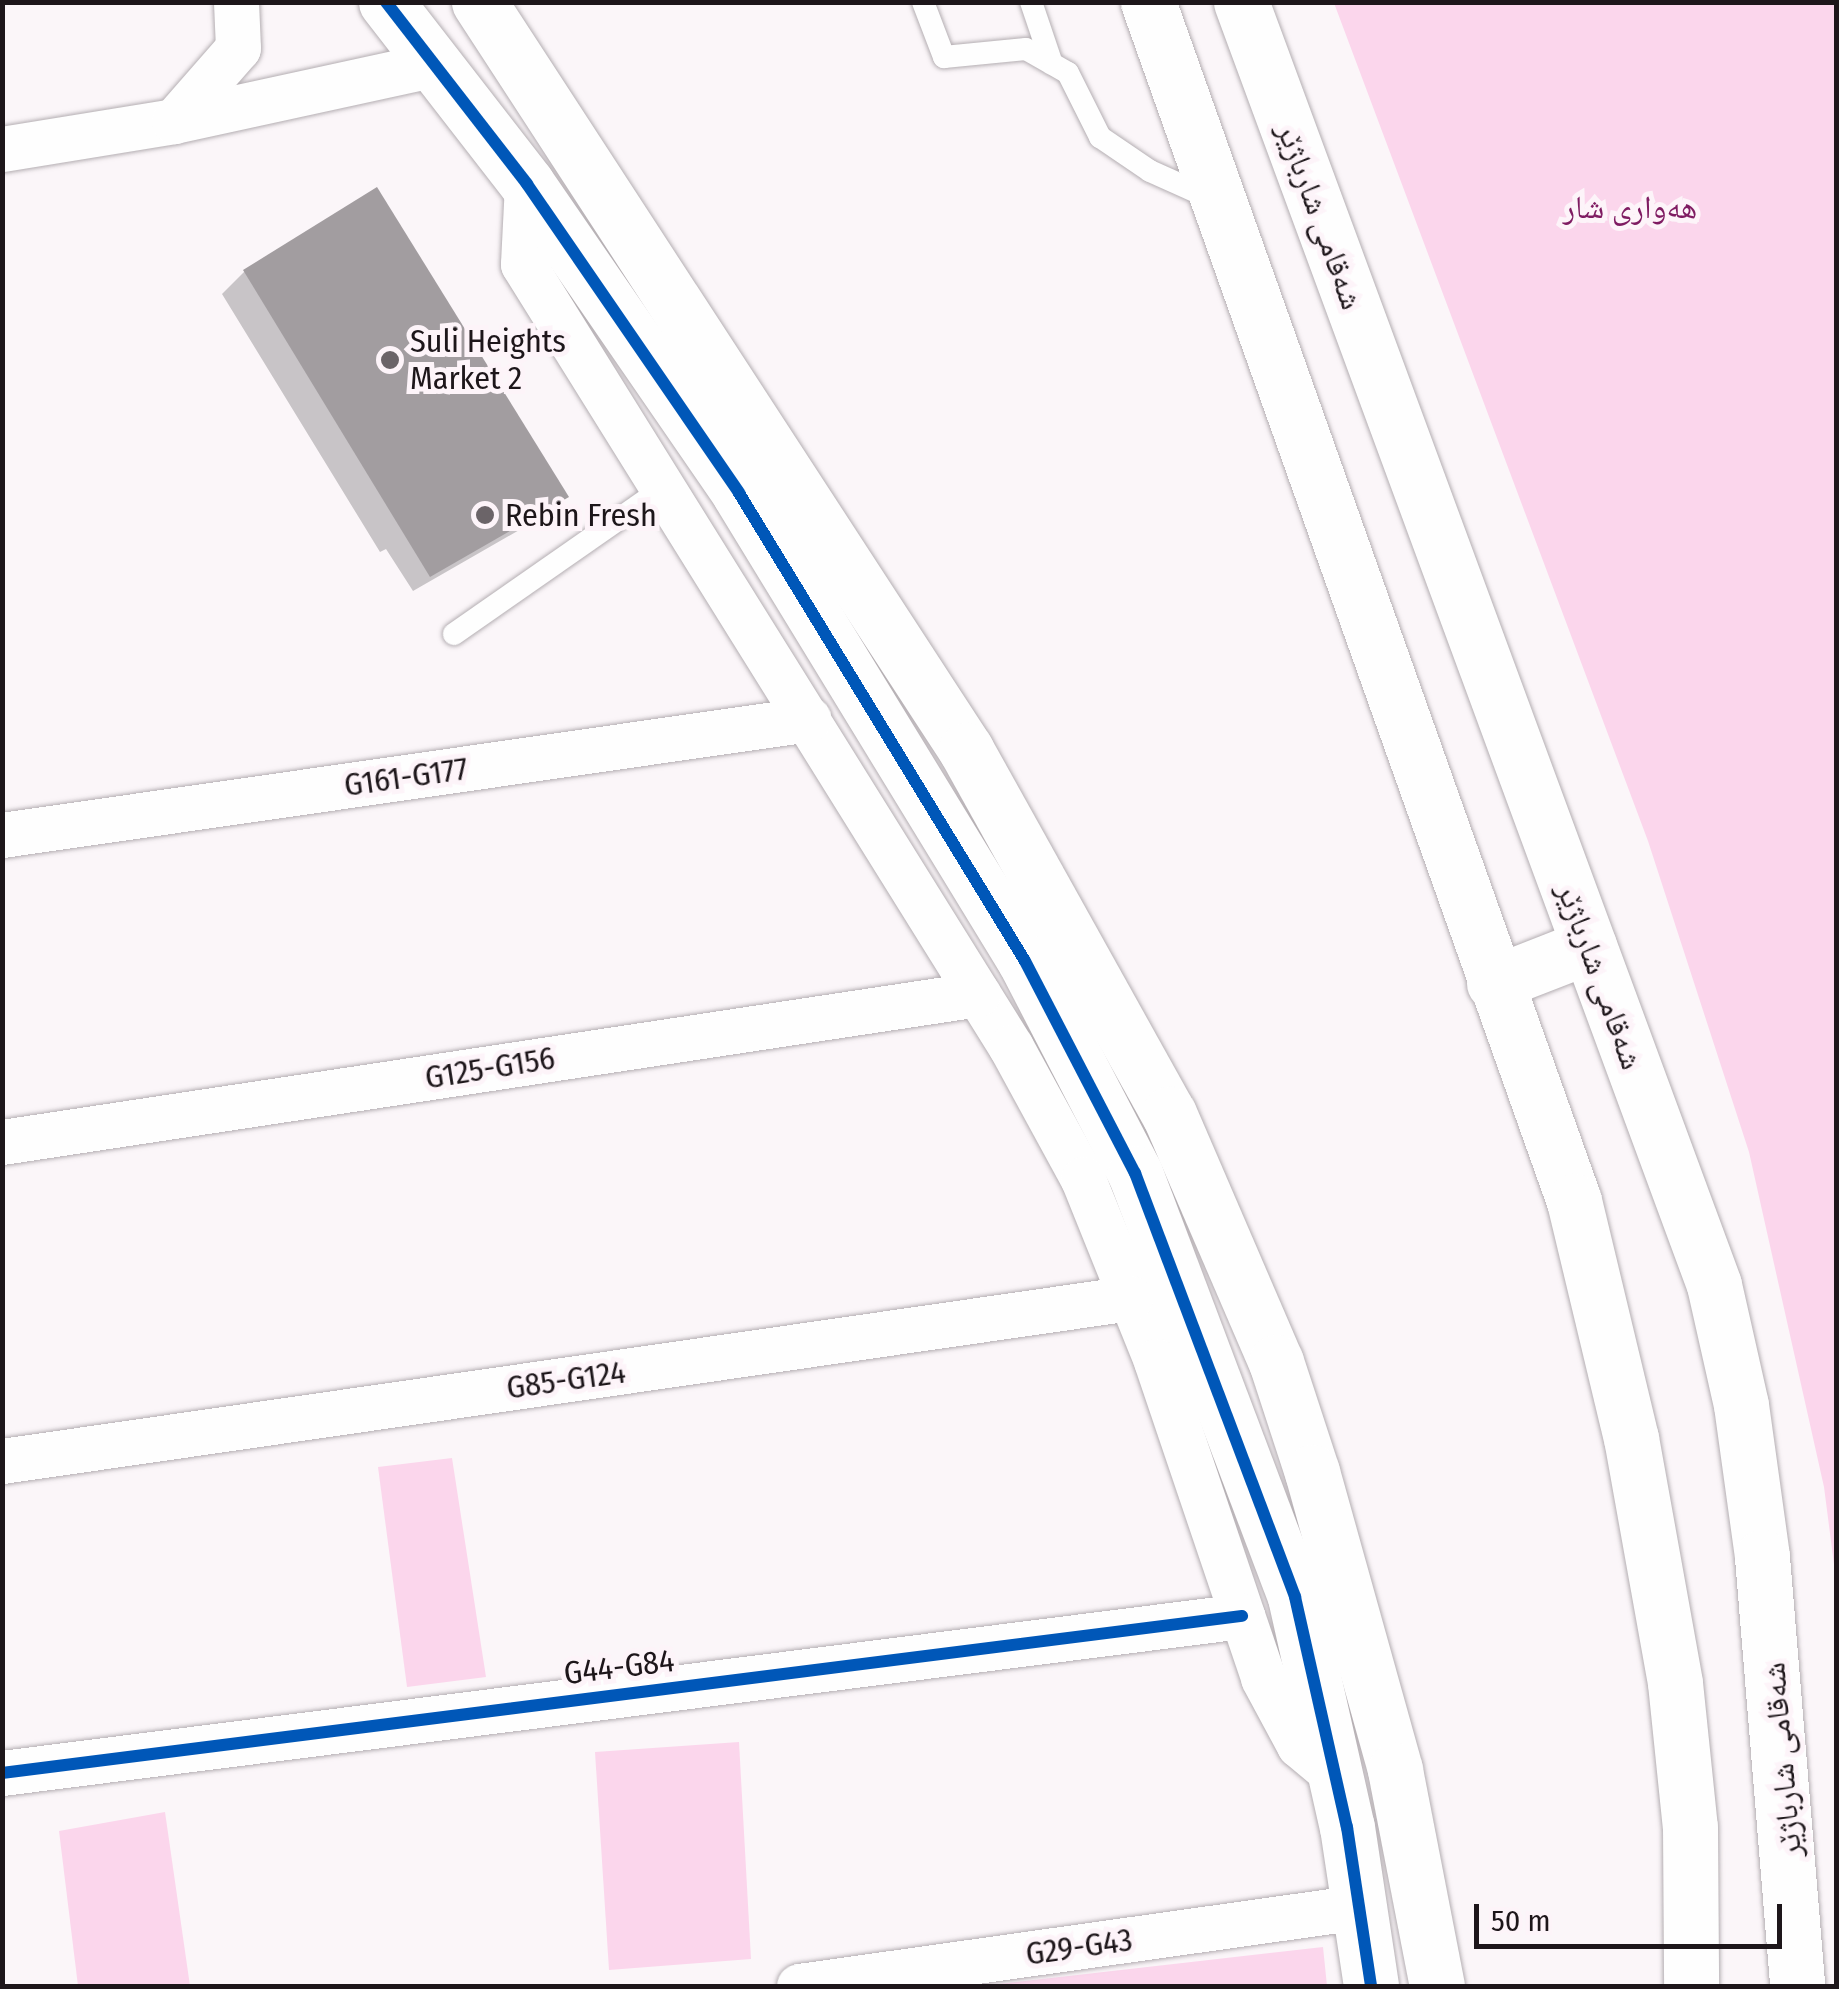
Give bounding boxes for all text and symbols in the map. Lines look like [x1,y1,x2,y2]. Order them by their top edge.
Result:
street label: شەقامی شارباژێر [1268,117,1372,315]
park label: هەواری شار [1563,188,1697,226]
place label: Suli Heights Market 2 [410,323,566,398]
marker: Suli Heights Market 2 [379,349,401,371]
place label: Rebin Fresh [505,496,657,534]
marker: Rebin Fresh [474,504,496,526]
street label: G161-G177 [342,749,470,805]
street label: شەقامی شارباژێر [1548,877,1652,1075]
street label: G125-G156 [422,1039,558,1097]
street label: G85-G124 [504,1353,628,1407]
street label: G44-G84 [562,1641,676,1693]
street label: شەقامی شارباژێر [1754,1661,1810,1859]
scale bar [1479,1884,1786,1946]
text: 50 m [1491,1903,1551,1939]
street label: G29-G43 [1023,1921,1135,1973]

